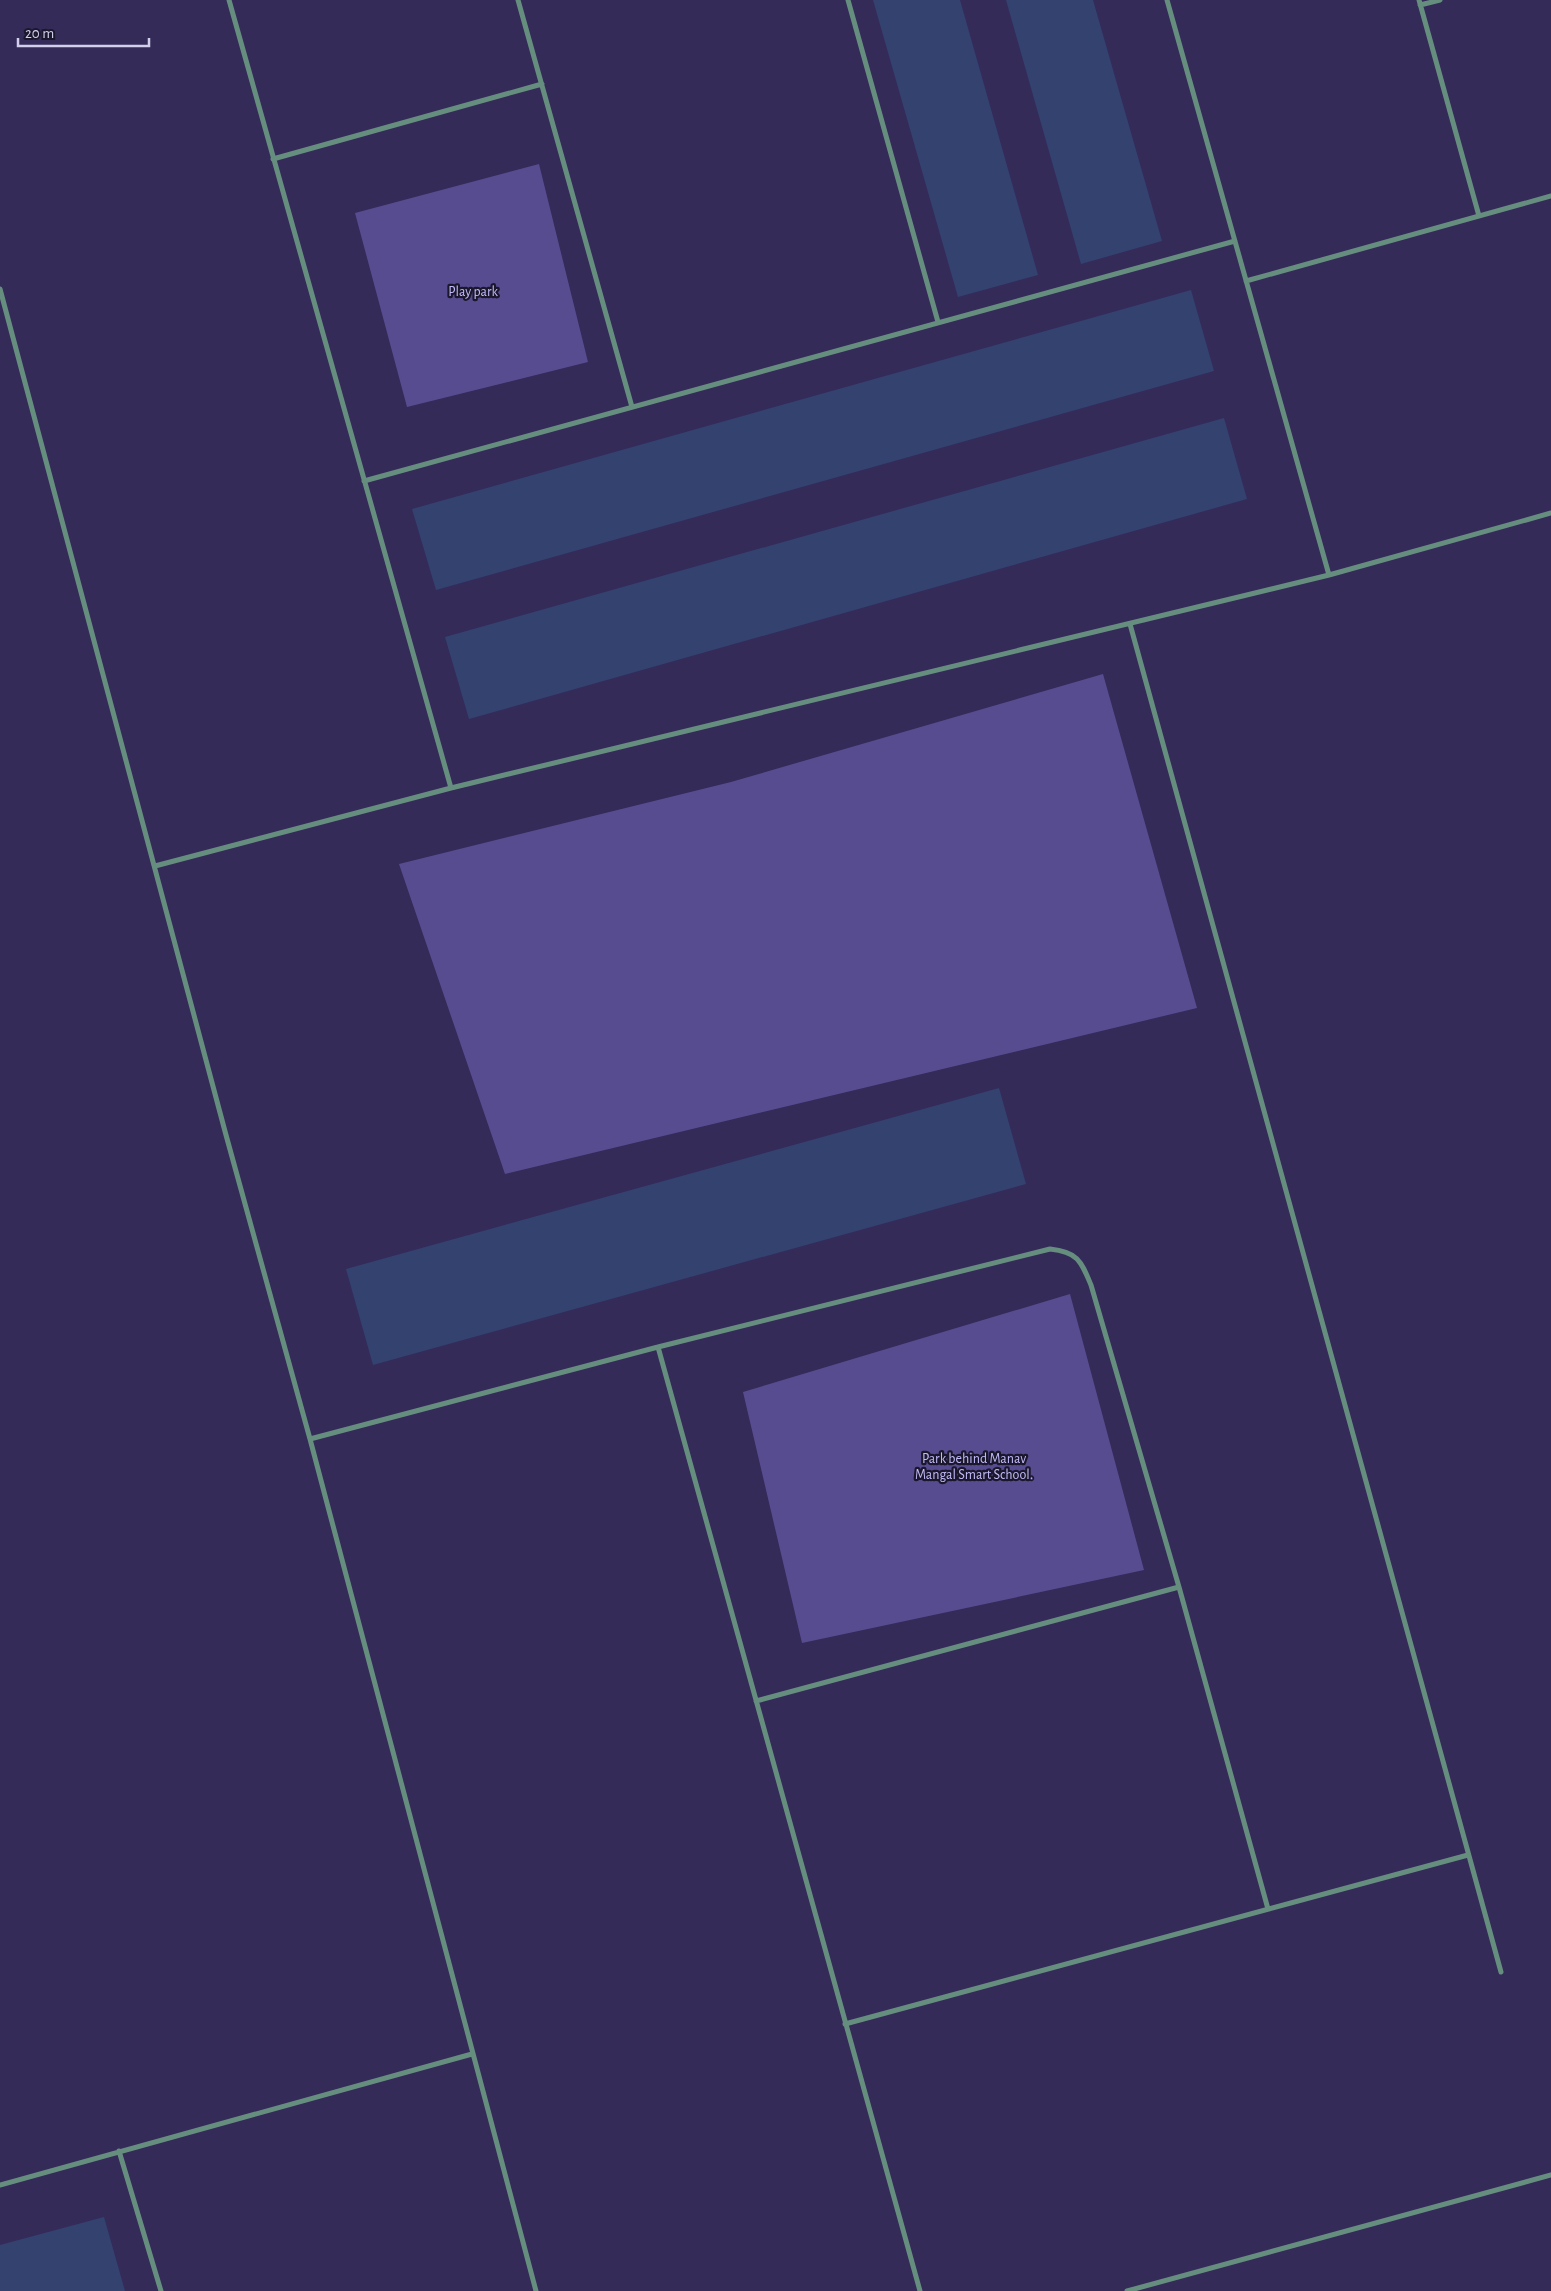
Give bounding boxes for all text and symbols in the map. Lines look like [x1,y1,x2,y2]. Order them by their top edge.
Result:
scale bar [18,15,149,47]
text: 20 m [25,26,54,41]
park label: Play park [448,285,498,299]
park label: Park behind Manav Mangal Smart School. [915,1452,1033,1482]

